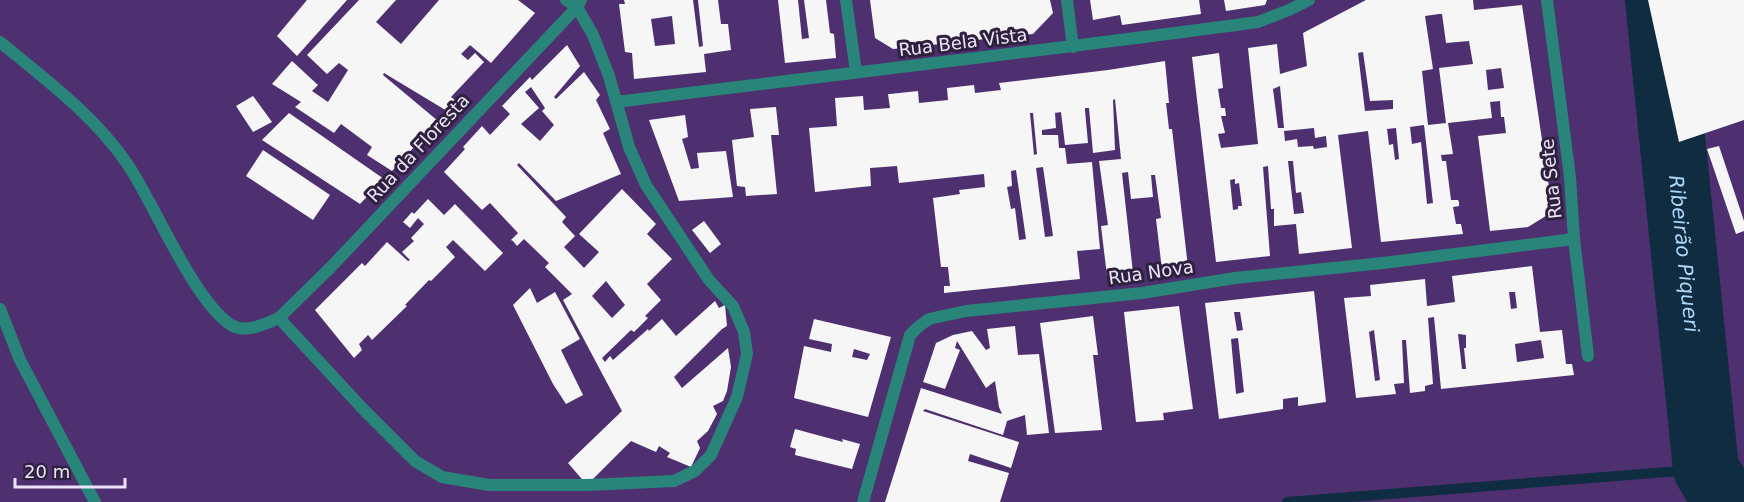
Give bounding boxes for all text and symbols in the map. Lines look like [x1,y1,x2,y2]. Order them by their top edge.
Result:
street label: Rua Bela Vista [897,24,1029,60]
street label: Rua da Floresta [363,90,473,206]
street label: Rua Sete [1536,138,1566,220]
water label: Ribeirão Piqueri [1664,174,1704,334]
street label: Rua Nova [1107,256,1195,288]
scale bar [15,451,124,489]
text: 20 m [24,461,70,482]

